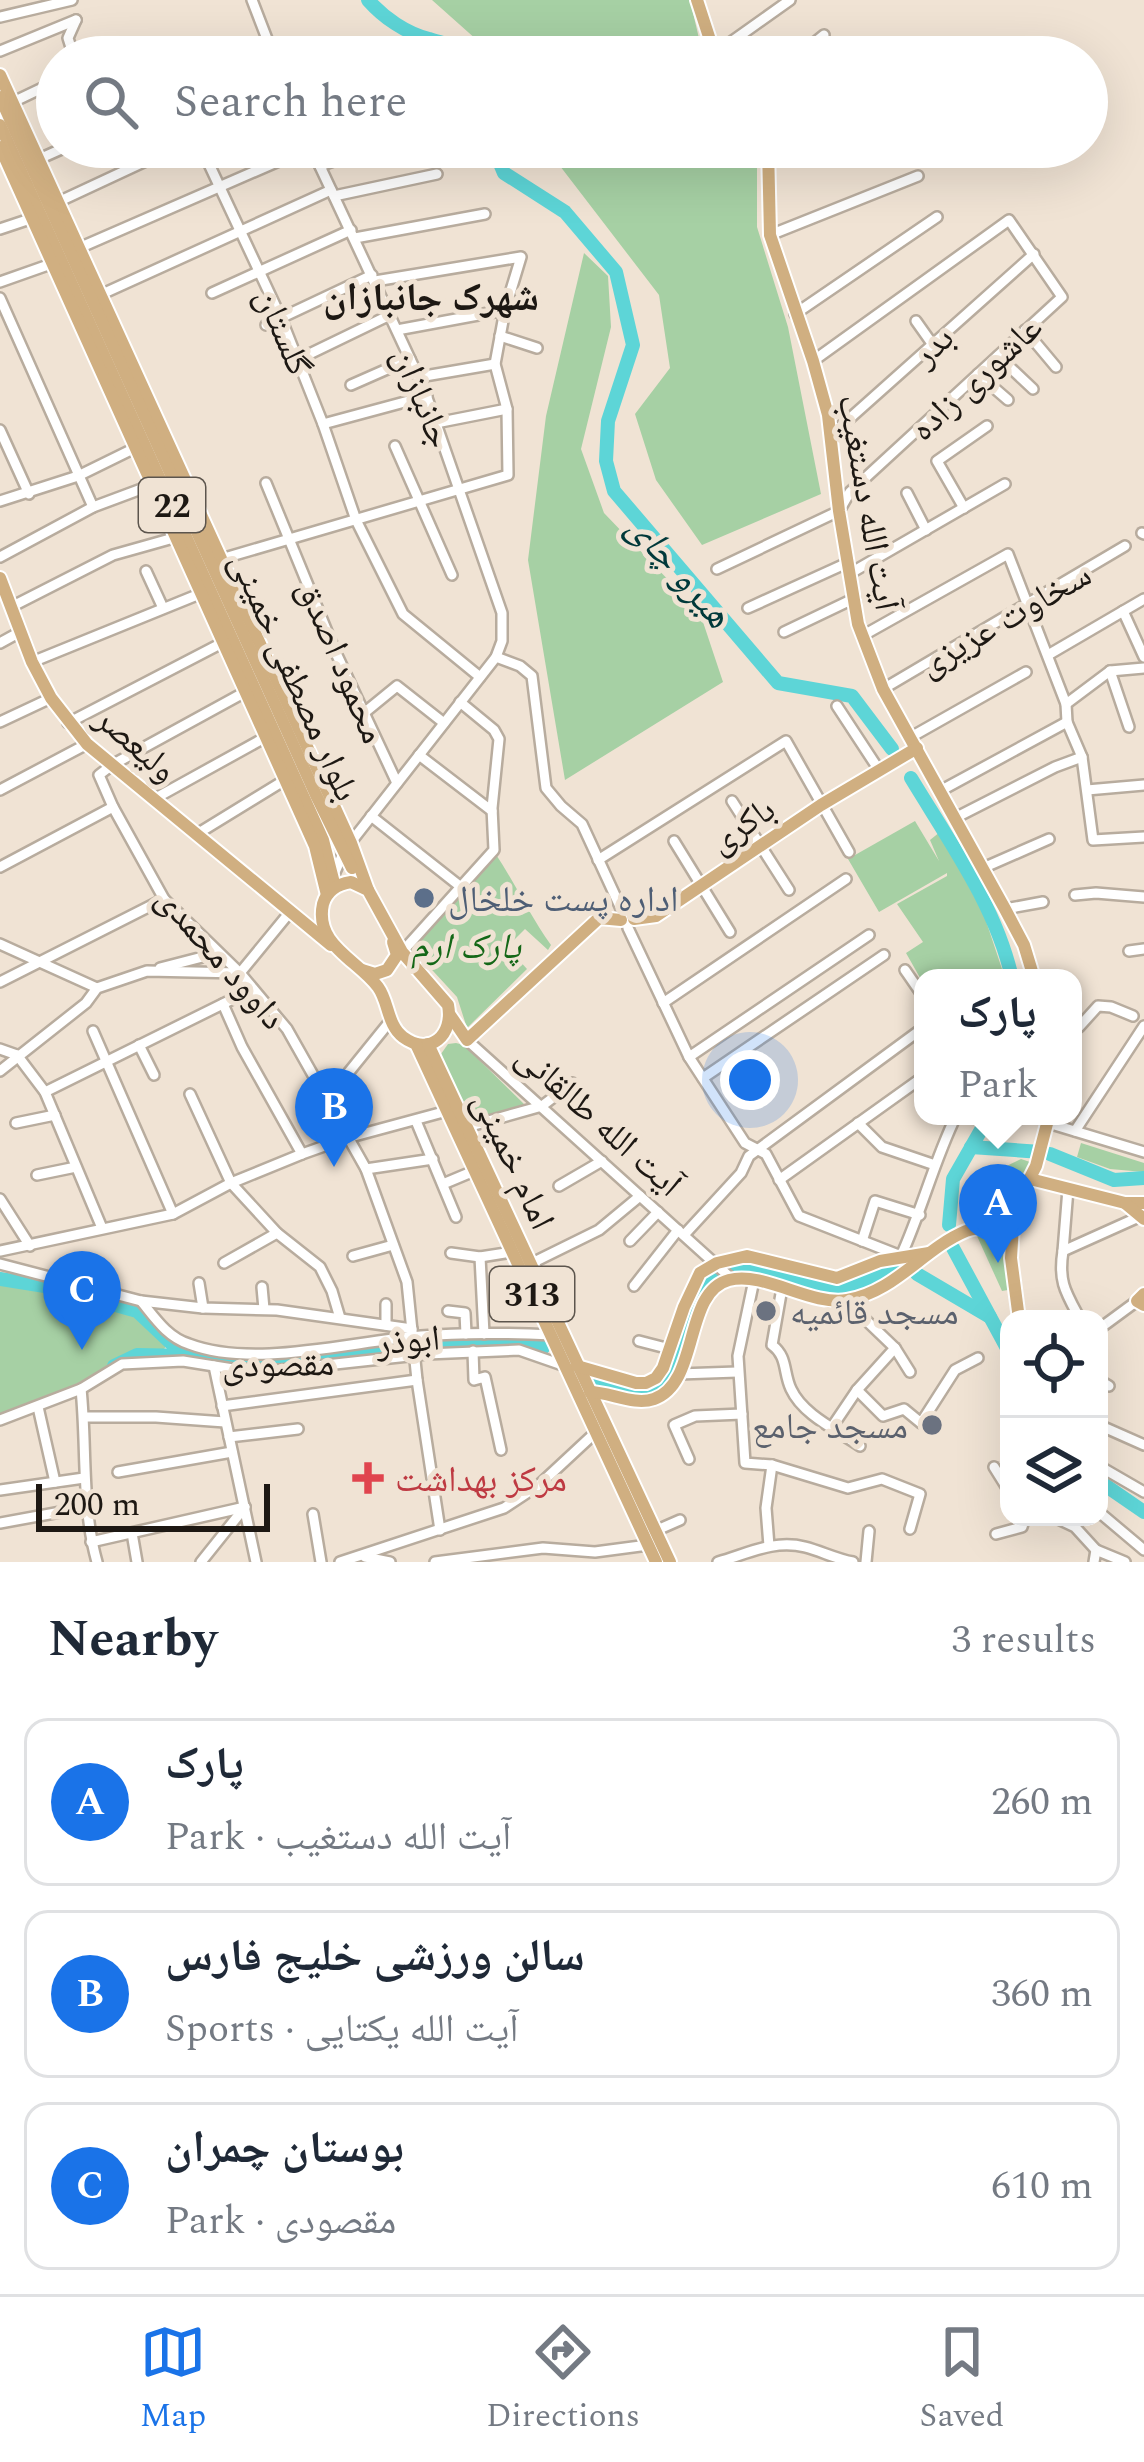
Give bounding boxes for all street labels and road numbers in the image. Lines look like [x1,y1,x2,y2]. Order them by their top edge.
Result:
street label: گلستان [240,279,326,385]
street label: عاشوری زاده [898,302,1056,455]
street label: بدر [899,313,967,382]
street label: جانبازان [377,339,467,457]
street label: آیت الله دستغیب [821,390,914,616]
road number: 22 [139,478,205,532]
street label: بلوار مصطفی خمینی [214,544,373,810]
street label: سخاوت عزیزی [908,548,1102,692]
street label: محمود اصدق [282,572,400,752]
street label: ولیعصر [81,692,189,797]
street label: باکری [698,783,787,869]
street label: داوود محمدی [142,874,298,1043]
street label: آیت الله طالقانی [503,1031,695,1211]
street label: امام خمینی [457,1083,569,1239]
road number: 313 [490,1267,574,1321]
street label: ابوذر [373,1311,443,1372]
street label: مقصودی [221,1337,335,1394]

